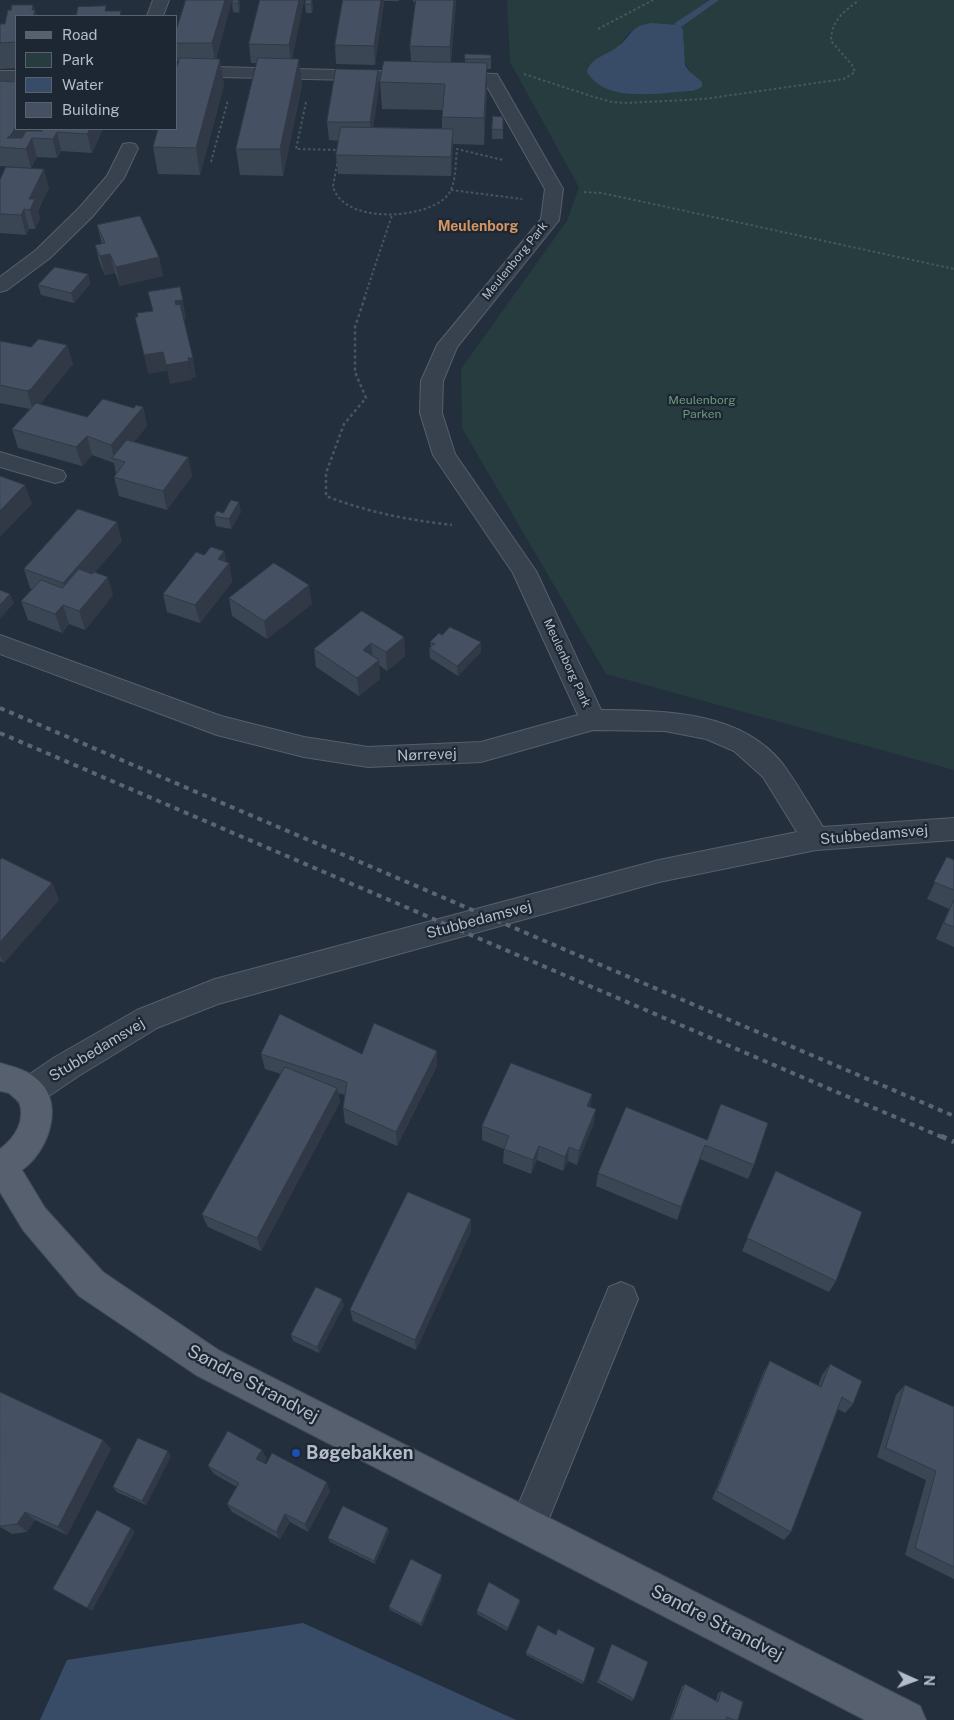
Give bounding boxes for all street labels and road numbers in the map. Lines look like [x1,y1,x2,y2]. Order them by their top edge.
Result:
street label: Meulenborg Park [479,219,551,303]
street label: Meulenborg Park [540,617,594,709]
street label: Nørrevej [397,745,457,765]
street label: Stubbedamsvej [819,821,929,849]
street label: Stubbedamsvej [424,897,534,943]
street label: Stubbedamsvej [46,1014,148,1086]
street label: Søndre Strandvej [184,1340,322,1428]
street label: Søndre Strandvej [647,1580,787,1666]

